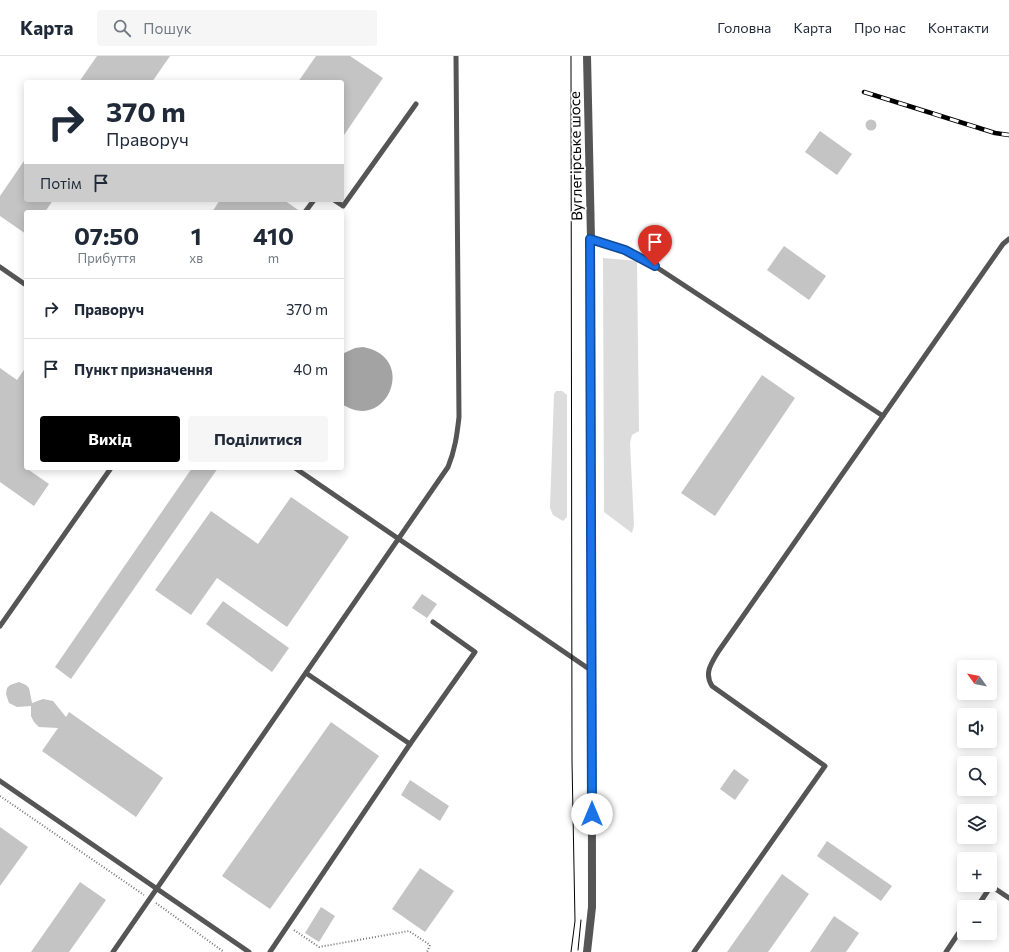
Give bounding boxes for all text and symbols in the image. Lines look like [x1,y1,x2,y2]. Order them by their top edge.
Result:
search box [97,10,377,46]
text: Карта [20,16,73,39]
icon: search [111,17,133,39]
text: Пошук [143,19,192,37]
text: Головна [717,19,771,36]
text: Карта [793,19,832,36]
text: Про нас [854,19,906,36]
text: Контакти [928,19,989,36]
street label: Вуглегірське шосе [565,91,585,221]
text: 370 m [106,94,186,128]
icon: right [40,96,92,148]
text: Праворуч [106,128,189,150]
icon: arrive [90,172,112,194]
text: Потім [40,174,82,192]
text: 07:50 [74,221,139,250]
text: 1 [191,221,202,250]
text: 410 [253,221,294,250]
pin [638,225,672,266]
icon: arrive [644,231,666,253]
text: Прибуття [78,250,136,266]
text: хв [189,250,203,266]
text: m [268,250,279,266]
icon: right [40,298,62,320]
text: Праворуч [74,300,144,318]
text: 370 m [286,300,328,318]
icon: arrive [40,358,62,380]
text: Пункт призначення [74,360,213,378]
text: 40 m [293,360,328,378]
button: Вихід [40,416,180,462]
button: Поділитися [188,416,328,462]
north arrow [957,660,997,700]
map controls [957,660,997,940]
button: sound [957,708,997,748]
button: search [957,756,997,796]
position arrow [571,793,613,835]
button: layers [957,804,997,844]
button: + [957,852,997,892]
button: − [957,900,997,940]

